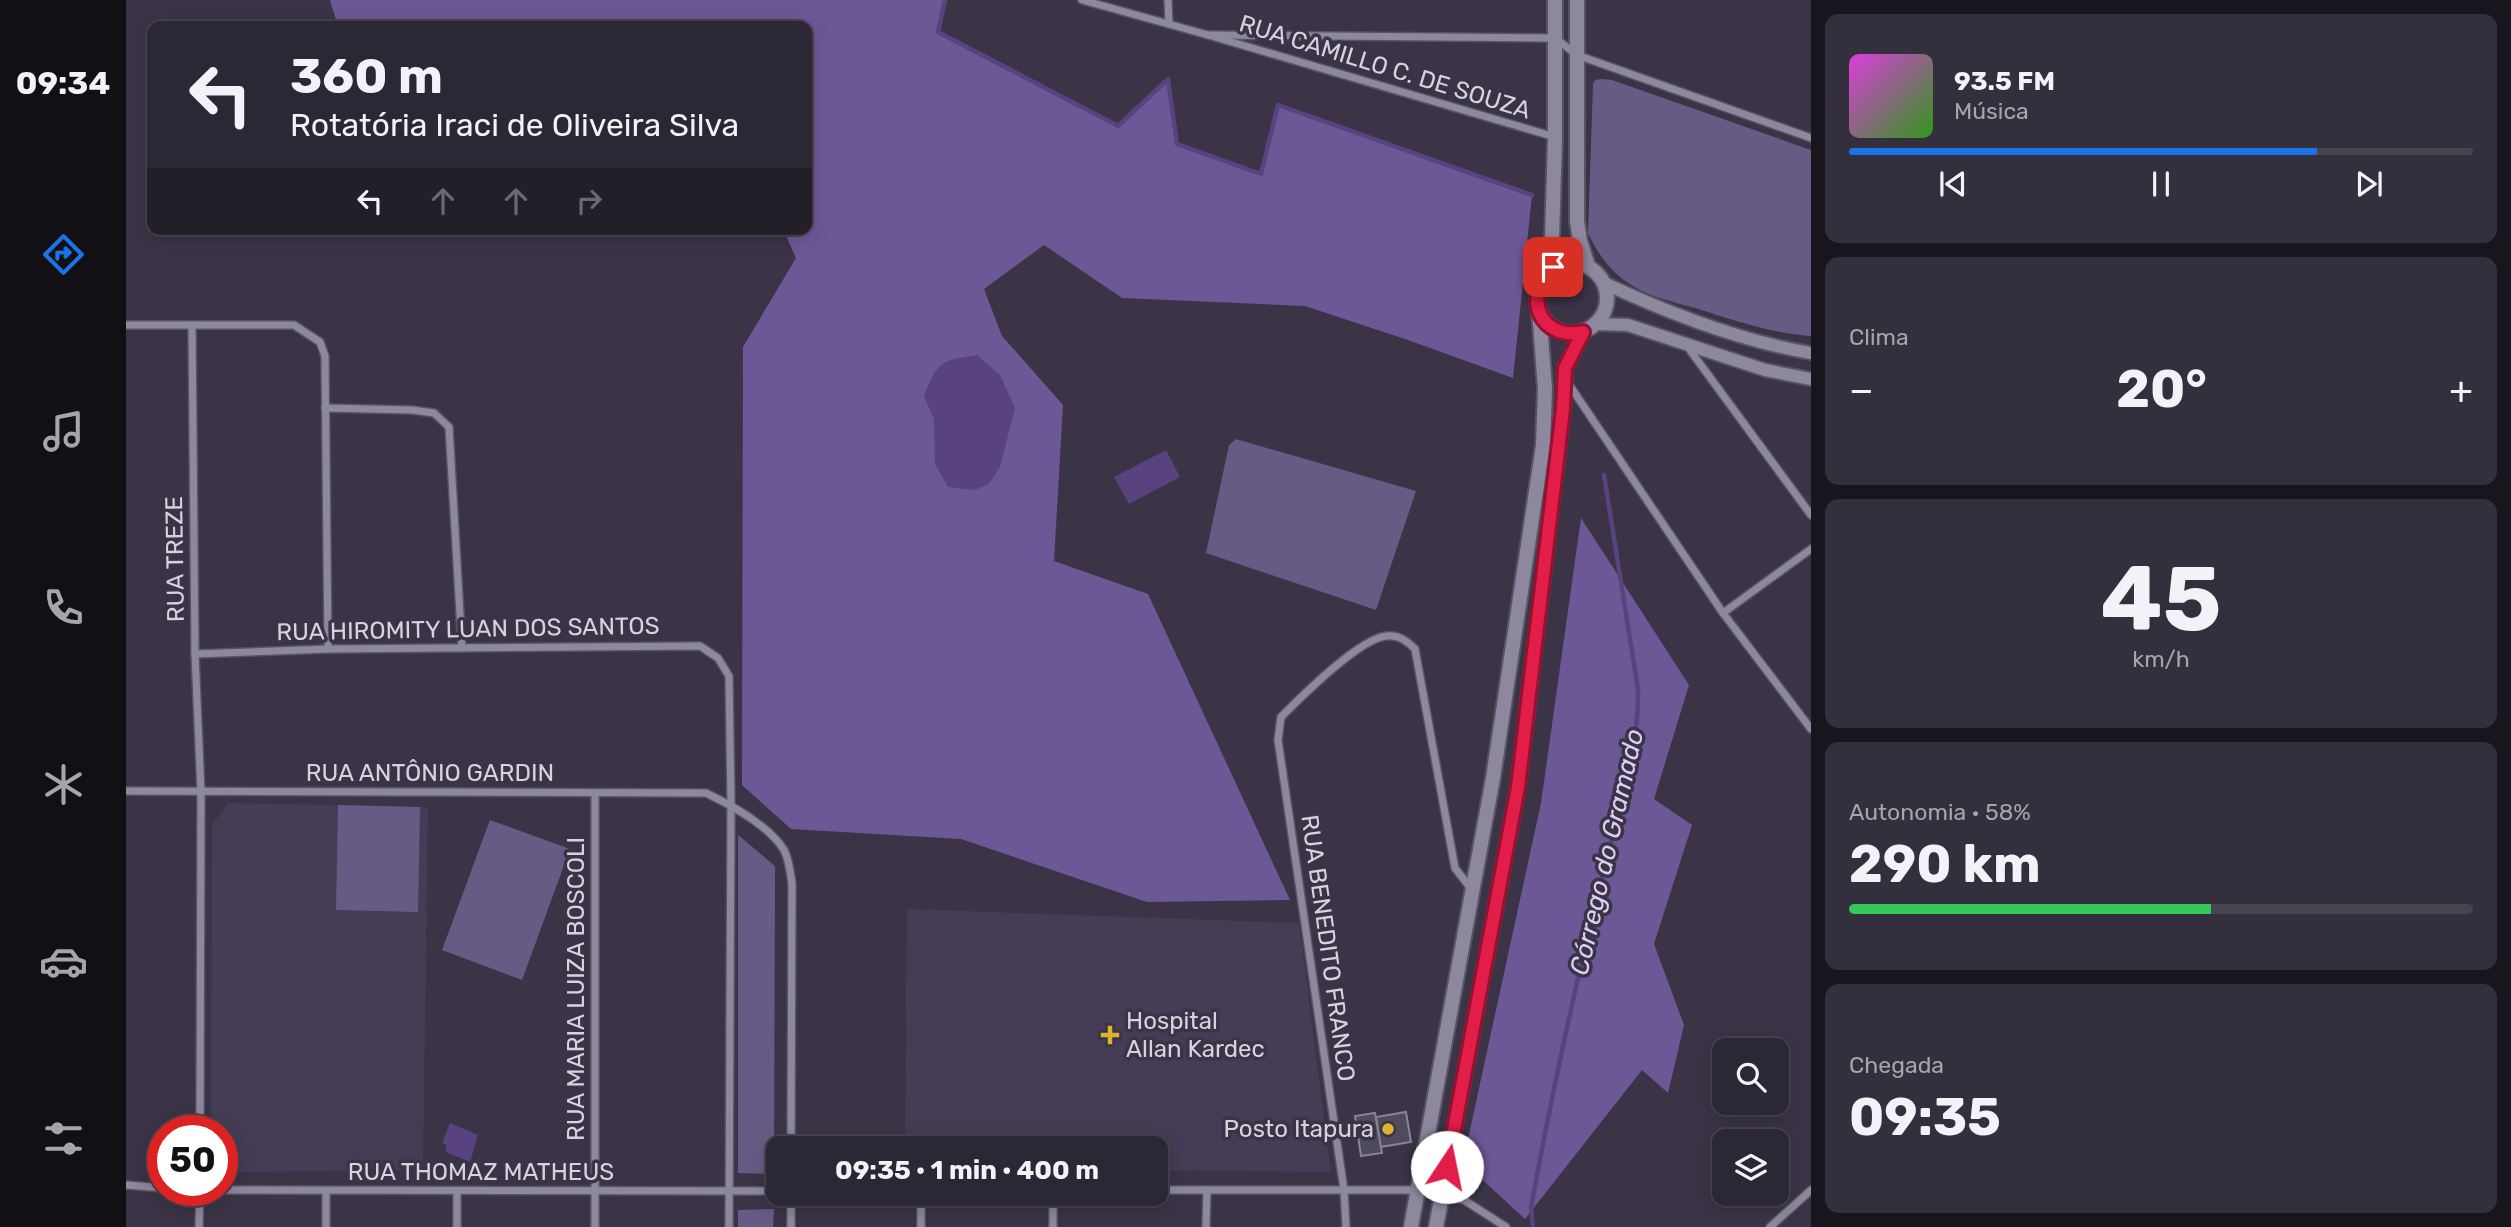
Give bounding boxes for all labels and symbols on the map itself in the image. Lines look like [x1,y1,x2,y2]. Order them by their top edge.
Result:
street label: RUA CAMILLO C. DE SOUZA [1236,9,1534,125]
pin [1523,237,1583,297]
street label: RUA TREZE [160,496,190,622]
street label: RUA HIROMITY LUAN DOS SANTOS [276,612,660,646]
water label: Córrego do Gramado [1564,726,1650,978]
street label: RUA ANTÔNIO GARDIN [306,759,554,787]
street label: RUA BENEDITO FRANCO [1295,813,1361,1083]
street label: RUA MARIA LUIZA BOSCOLI [562,837,590,1141]
place label: Hospital Allan Kardec [1126,1007,1265,1063]
marker: Hospital Allan Kardec [1100,1025,1120,1045]
speed limit sign: 50 [147,1115,238,1206]
place label: Posto Itapura [1224,1115,1374,1143]
marker: Posto Itapura [1380,1121,1396,1137]
position arrow [1410,1130,1484,1204]
street label: RUA THOMAZ MATHEUS [348,1158,614,1186]

